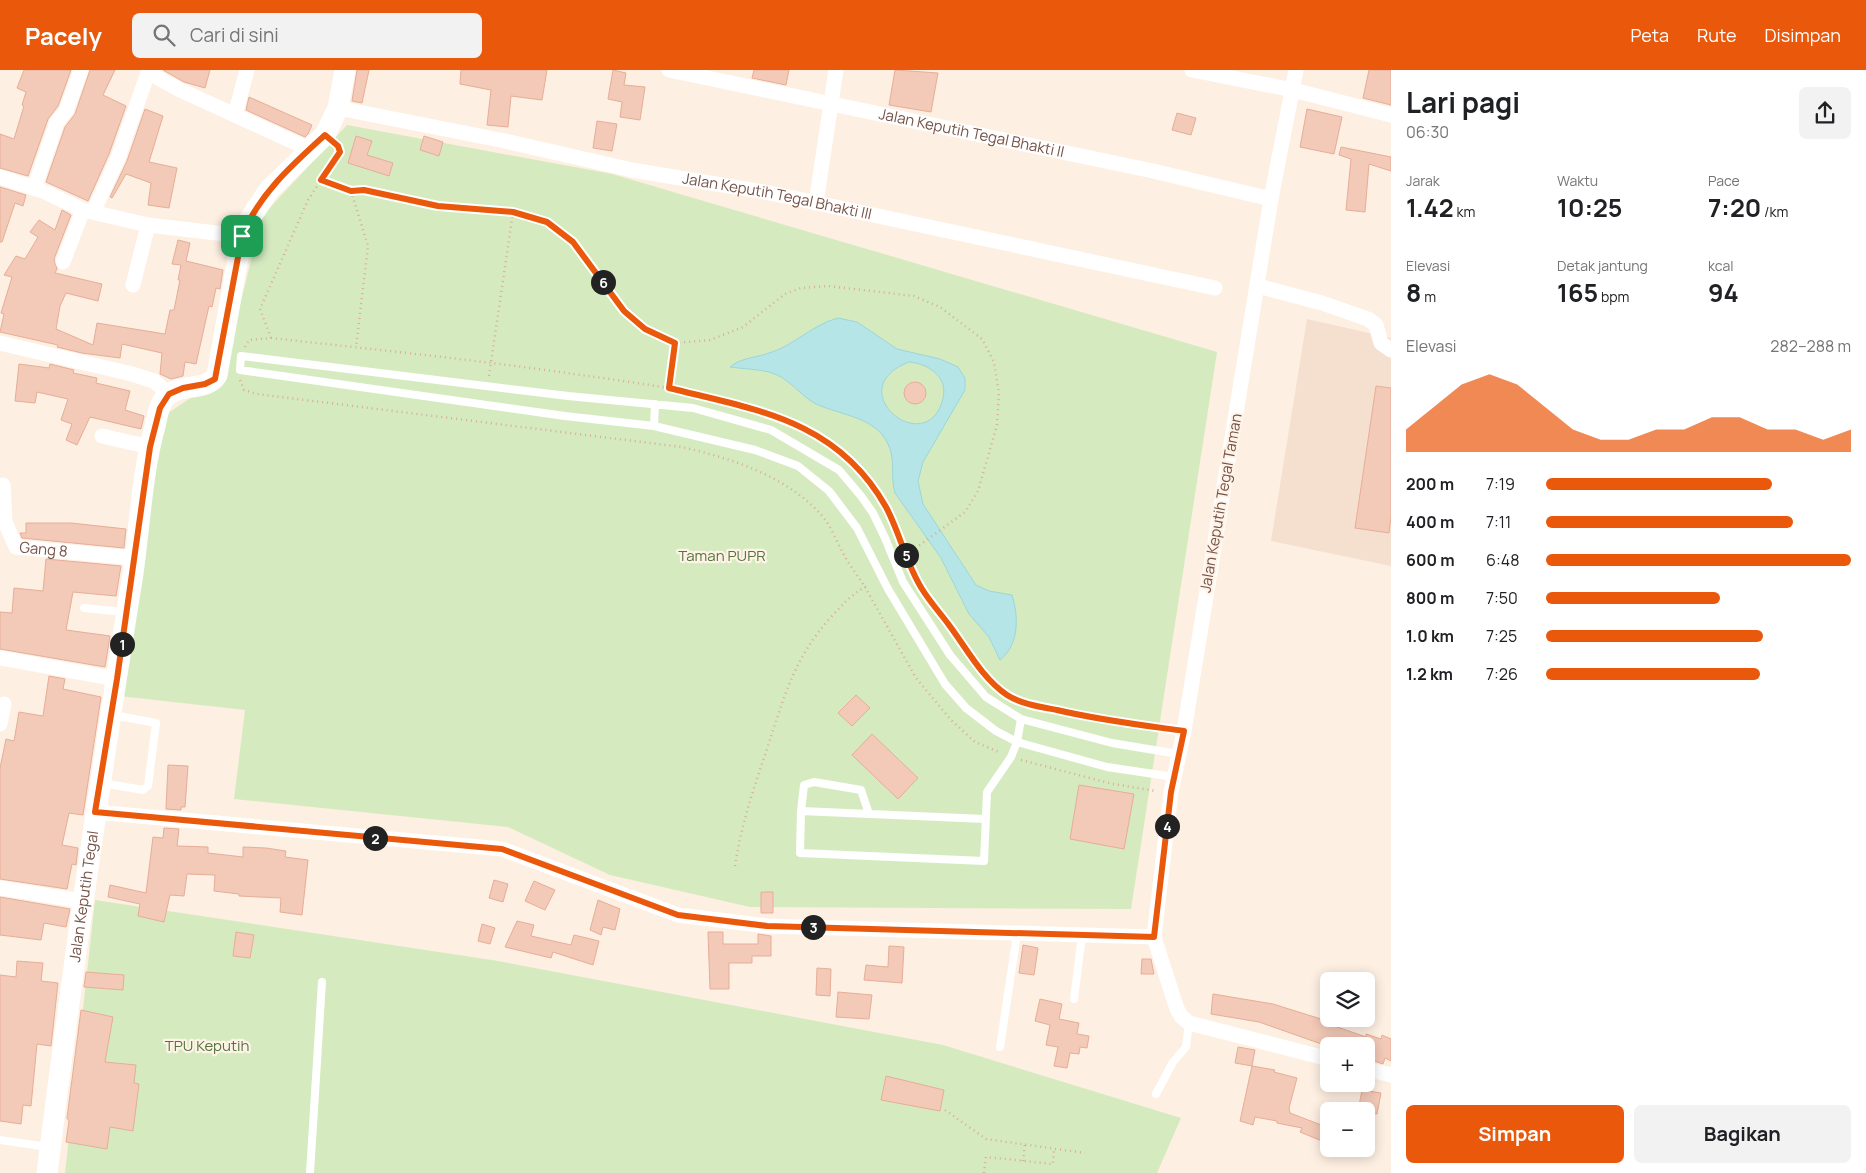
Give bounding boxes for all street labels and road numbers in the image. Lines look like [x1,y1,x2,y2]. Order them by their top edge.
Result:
street label: Jalan Keputih Tegal Bhakti II [877,103,1066,162]
street label: Jalan Keputih Tegal Bhakti III [681,168,874,224]
street label: Jalan Keputih Tegal Taman [1194,412,1247,594]
street label: Gang 8 [18,536,69,562]
street label: Jalan Keputih Tegal [64,829,103,963]

